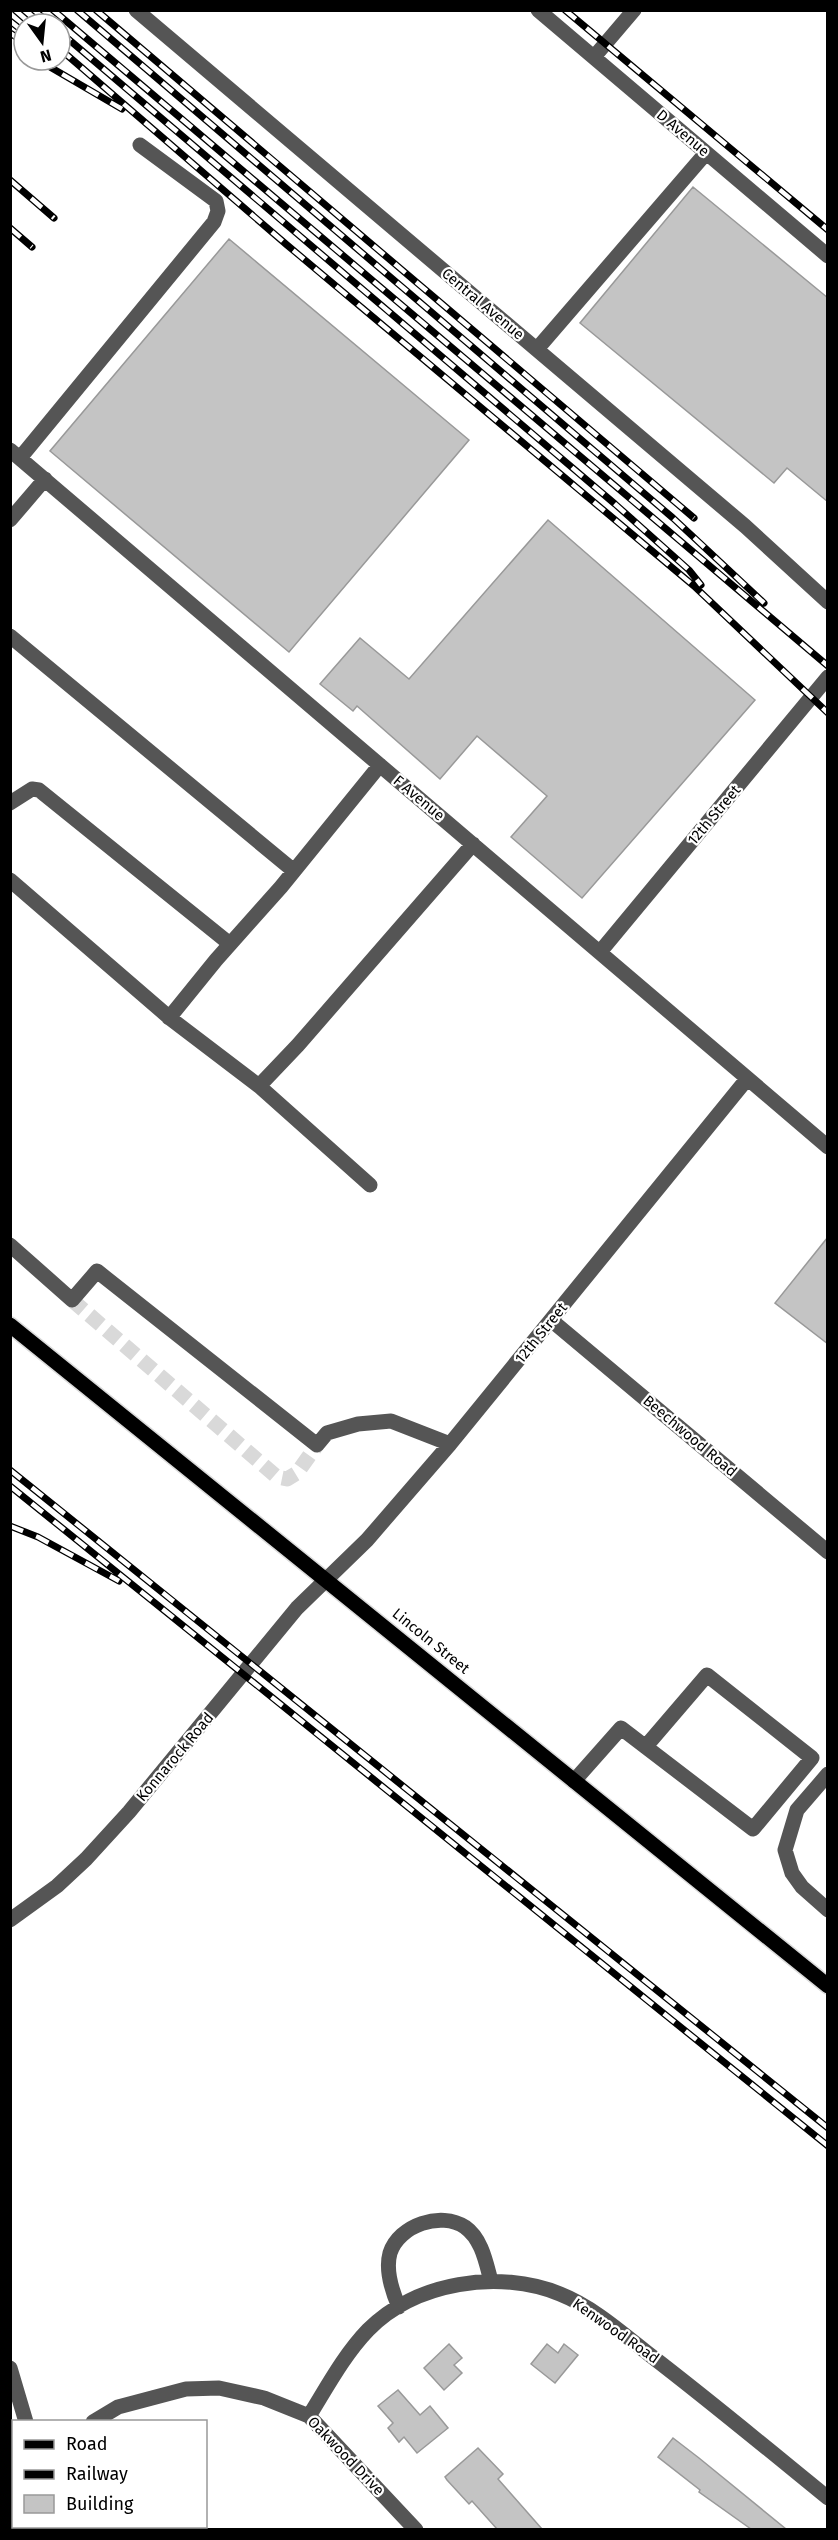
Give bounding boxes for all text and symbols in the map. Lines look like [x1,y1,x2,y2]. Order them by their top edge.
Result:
north arrow [12,12,72,72]
text: N [38,45,53,67]
street label: D Avenue [653,106,713,160]
street label: Central Avenue [438,264,528,344]
street label: F Avenue [390,771,448,825]
street label: 12th Street [684,781,745,849]
street label: 12th Street [511,1299,571,1367]
street label: Beechwood Road [639,1391,741,1481]
street label: Lincoln Street [389,1604,474,1678]
street label: Konnarock Road [133,1709,217,1805]
street label: Kenwood Road [569,2295,663,2367]
street label: Oakwood Drive [304,2413,388,2499]
legend [12,2420,207,2528]
text: Road [66,2433,108,2455]
text: Railway [66,2463,128,2485]
text: Building [66,2493,134,2515]

